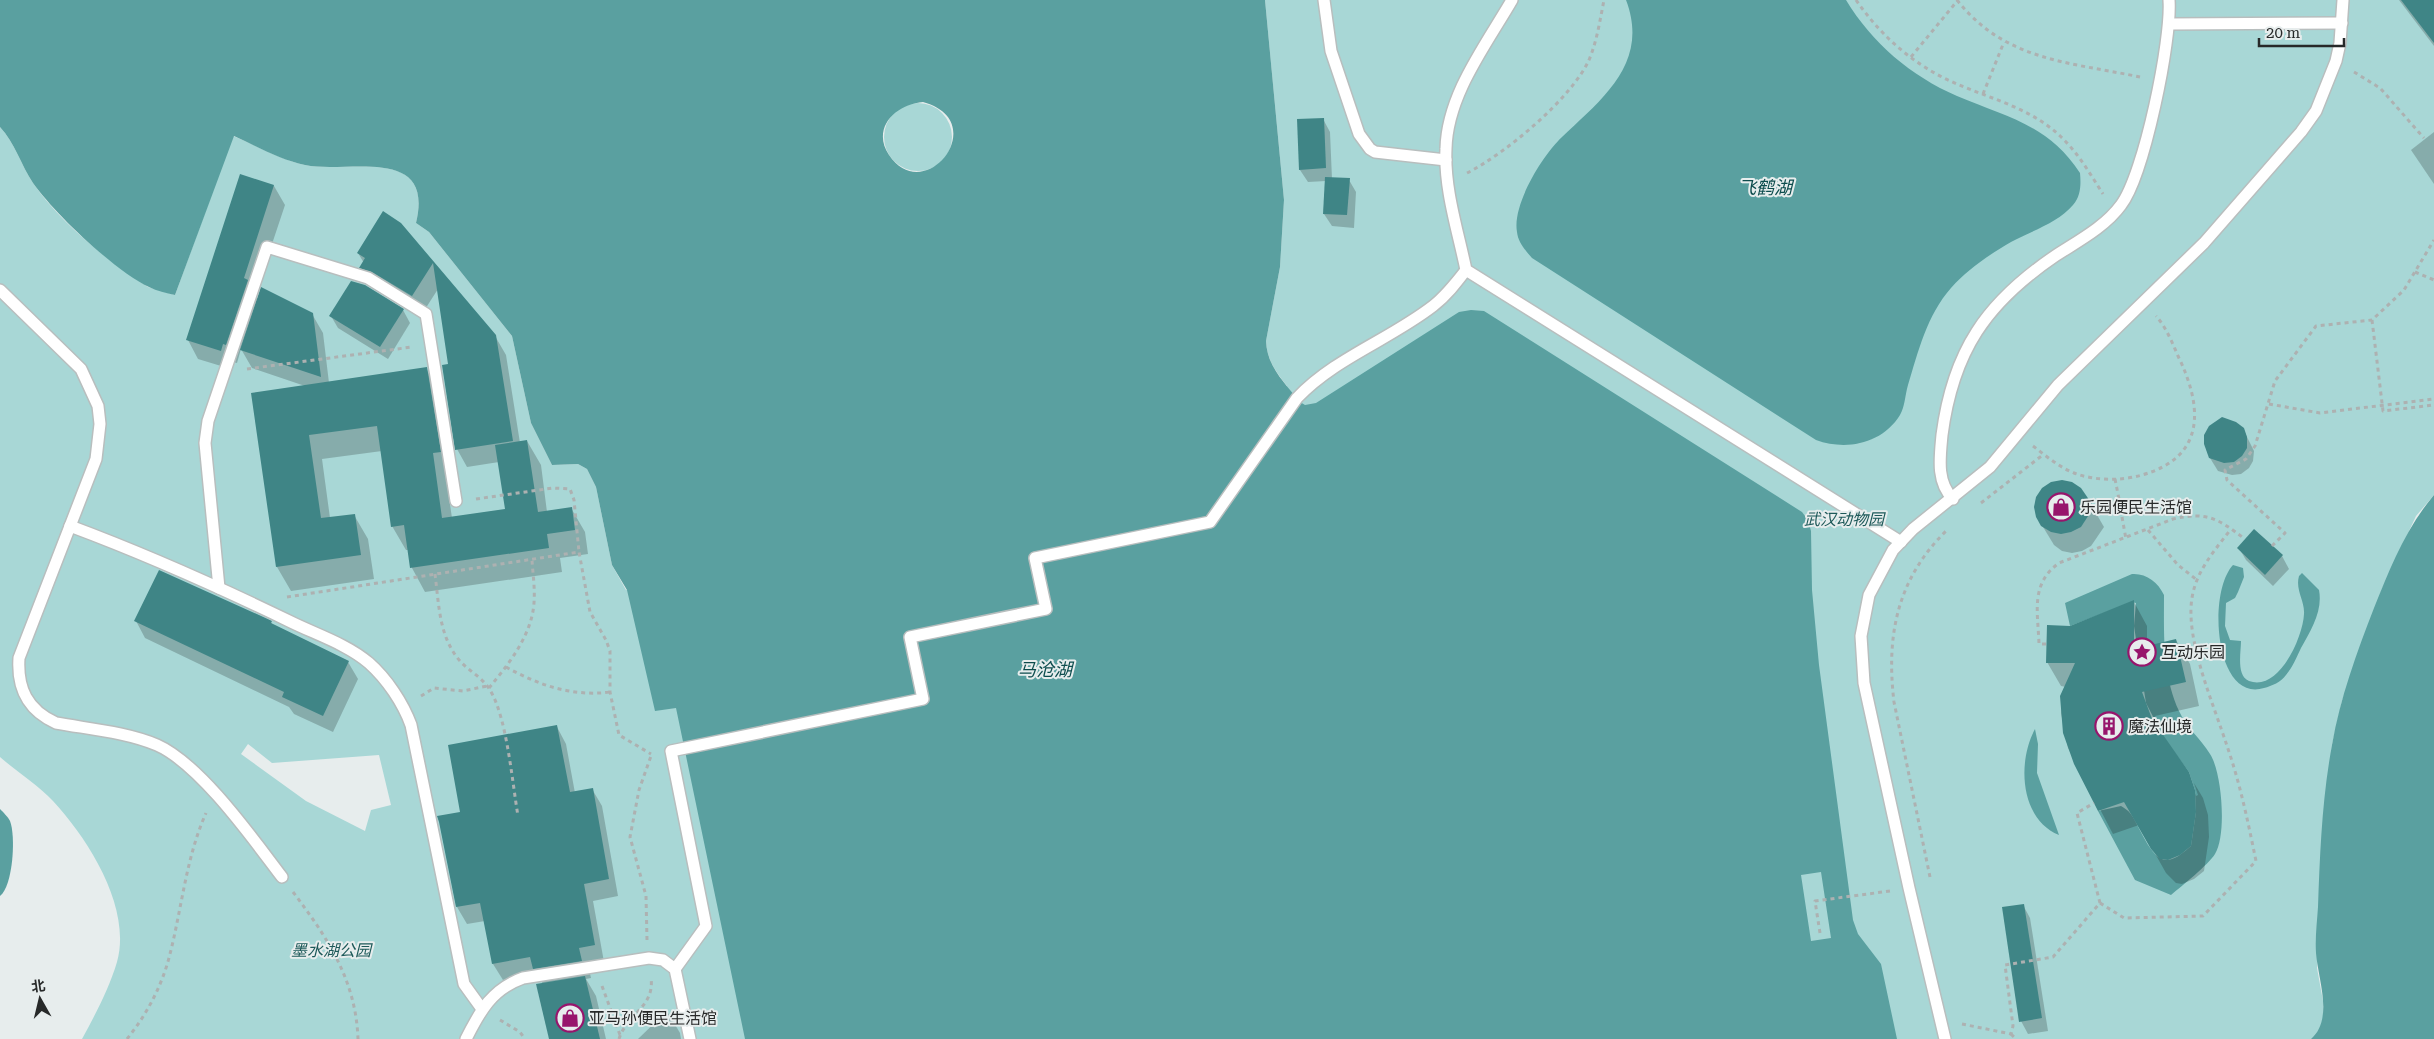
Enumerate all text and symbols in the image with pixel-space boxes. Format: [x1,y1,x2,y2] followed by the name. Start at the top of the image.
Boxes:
[2259,15,2344,47] scale bar
[2266,24,2301,42] text: 20 m
[1738,177,1795,198] water label: 飞鹤湖
[2046,492,2076,522] shop icon: 乐园便民生活馆
[2080,498,2192,517] place label: 乐园便民生活馆
[1804,510,1886,529] park label: 武汉动物园
[2127,637,2157,667] place icon: 互动乐园
[2161,643,2225,662] place label: 互动乐园
[1018,659,1075,680] water label: 马沧湖
[2094,711,2124,741] building icon: 魔法仙境
[2128,717,2192,736] place label: 魔法仙境
[291,941,373,960] park label: 墨水湖公园
[15,974,65,1024] north arrow
[30,977,46,995] text: 北
[555,1003,585,1033] shop icon: 亚马孙便民生活馆
[589,1009,717,1028] place label: 亚马孙便民生活馆

